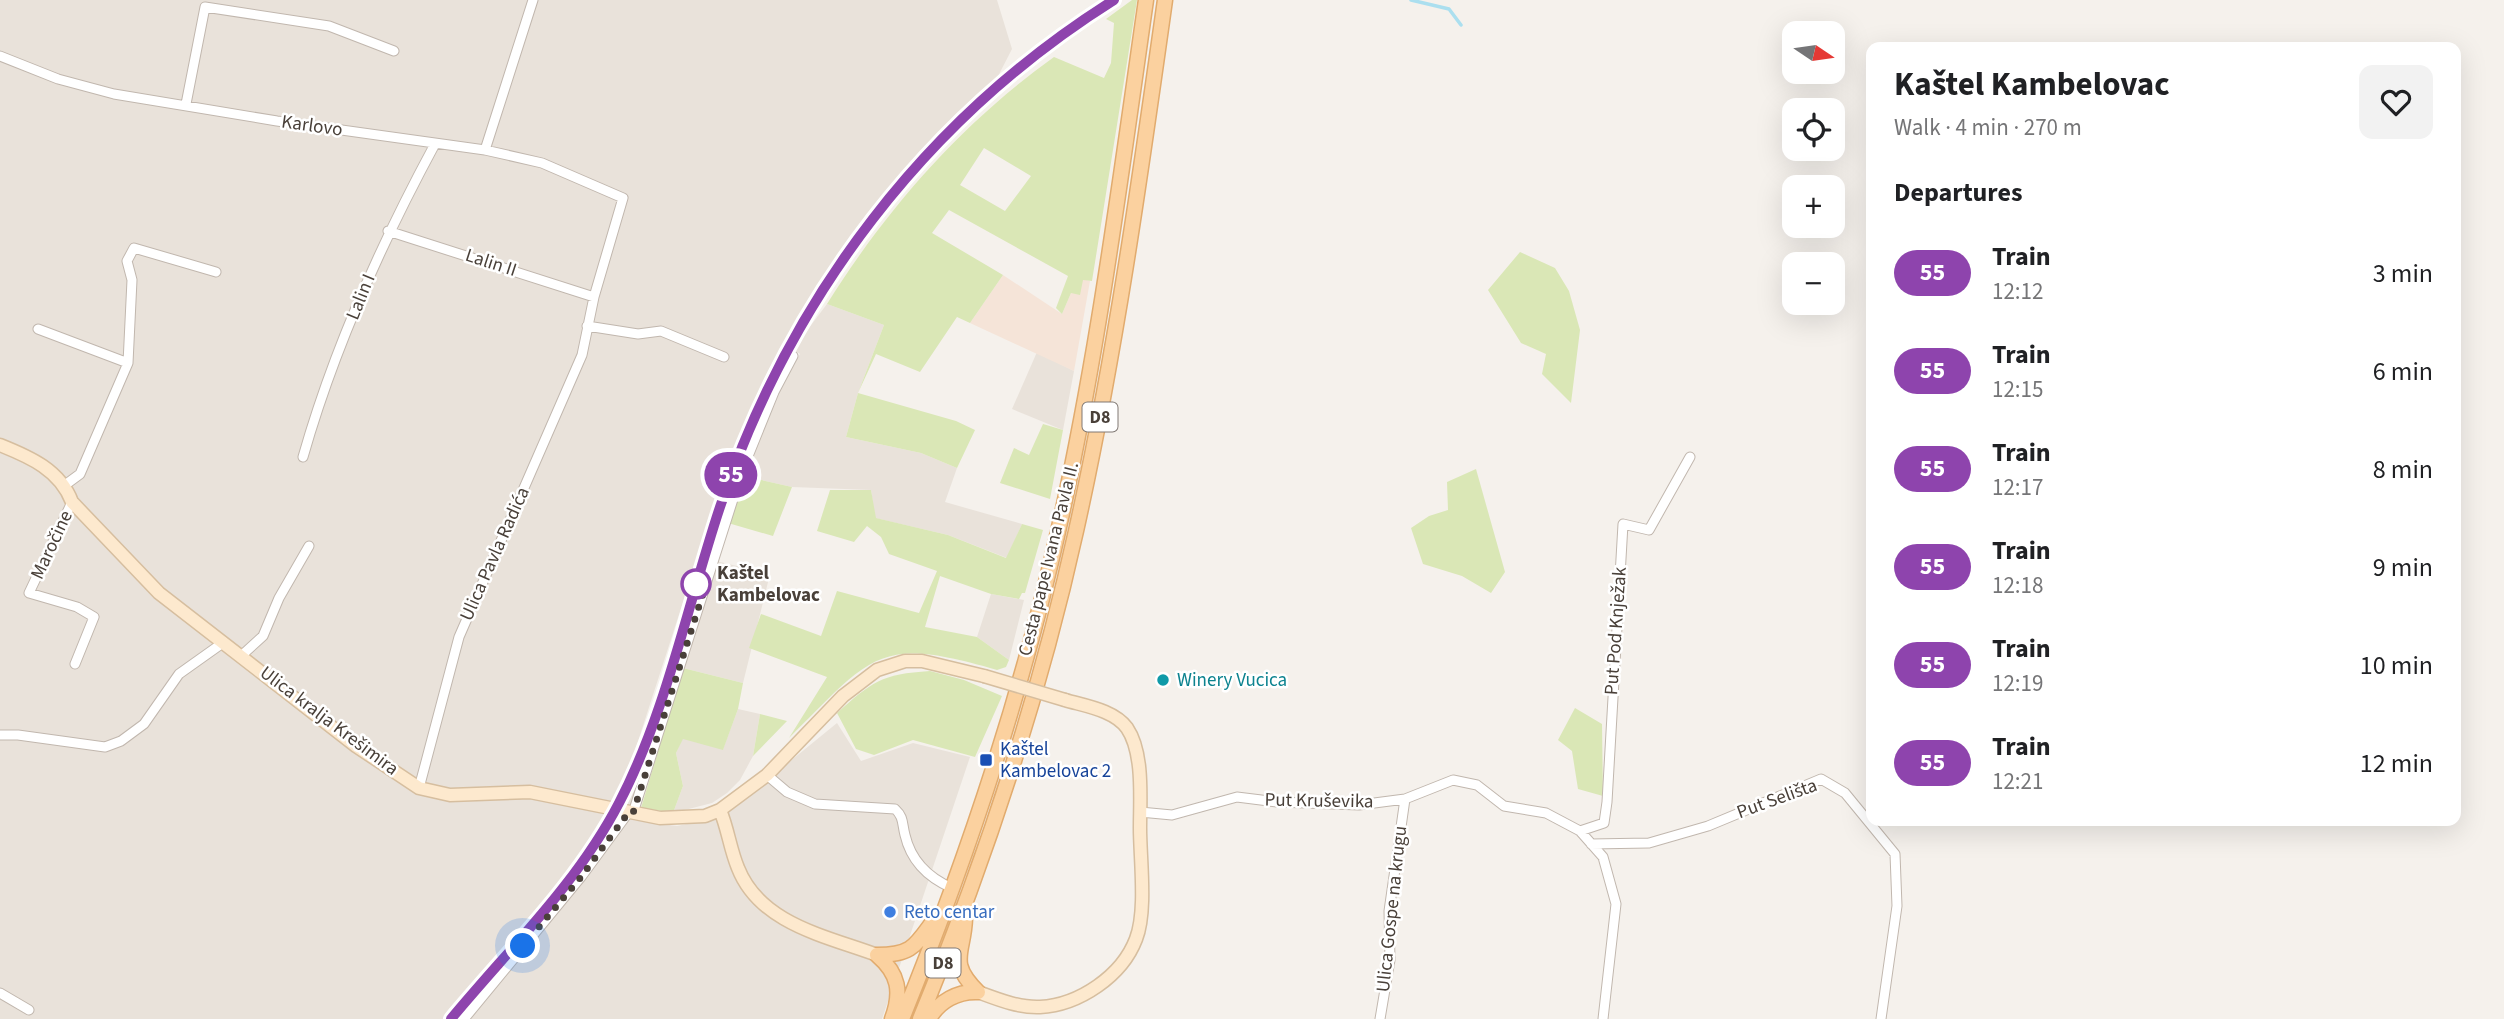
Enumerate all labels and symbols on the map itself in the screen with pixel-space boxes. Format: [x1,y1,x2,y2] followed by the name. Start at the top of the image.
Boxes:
[1782,21,1844,84] north arrow
[280,108,344,144] street label: Karlovo
[462,242,520,284] street label: Lalin II
[340,270,382,324] street label: Lalin I
[1082,402,1118,432] road number: D8
[700,452,762,498] line badge: 55
[1012,459,1086,659] street label: Cesta pape Ivana Pavla II.
[453,483,537,625] street label: Ulica Pavla Radića
[24,506,80,584] street label: Maročine
[717,560,820,609] place label: Kaštel Kambelovac
[1598,565,1634,696] street label: Put Pod Knježak
[681,569,711,599] marker: Kaštel Kambelovac
[254,660,404,782] street label: Ulica kralja Krešimira
[1177,667,1287,694] place label: Winery Vucica
[1155,672,1171,688] marker: Winery Vucica
[1000,736,1111,785] place label: Kaštel Kambelovac 2
[978,752,994,768] marker: Kaštel Kambelovac 2
[1733,772,1821,826] street label: Put Selišta
[1264,787,1374,815] street label: Put Kruševika
[1370,824,1414,994] street label: Ulica Gospe na krugu
[904,899,995,926] place label: Reto centar
[882,904,898,920] marker: Reto centar
[505,928,540,963] your location
[926,948,960,978] road number: D8

